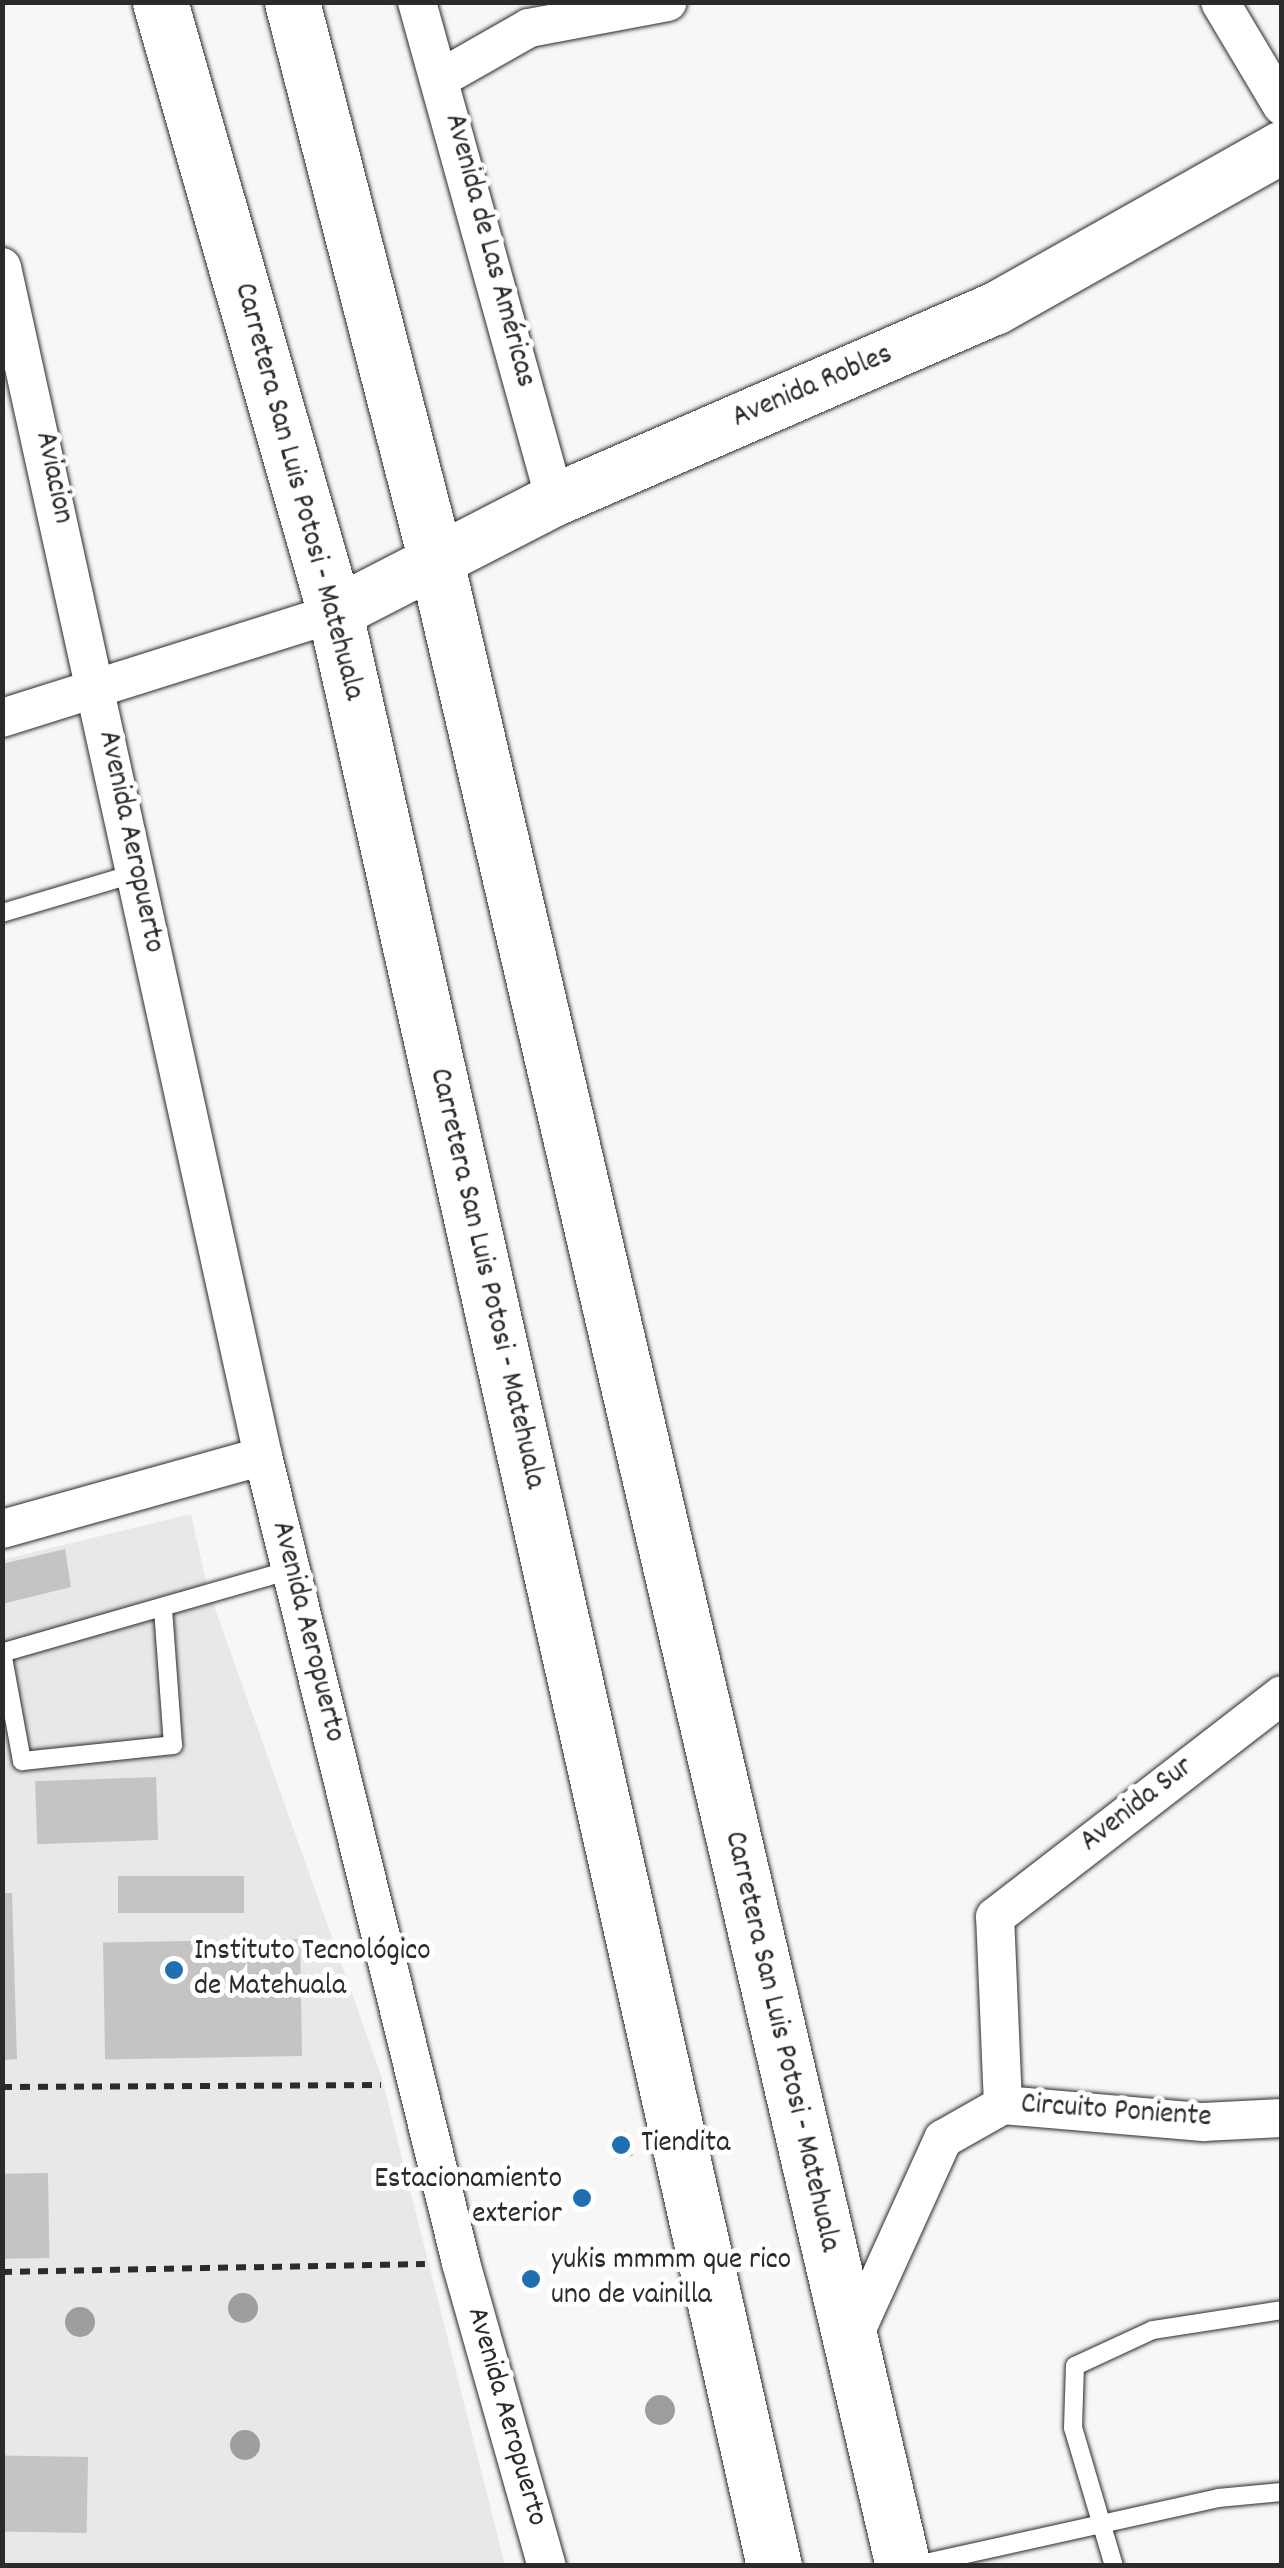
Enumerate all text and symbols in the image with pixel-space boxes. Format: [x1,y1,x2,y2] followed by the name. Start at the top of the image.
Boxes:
[434,110,542,392] street label: Avenida de Las Américas
[224,280,370,704] street label: Carretera San Luis Potosi - Matehuala
[728,338,898,438] street label: Avenida Robles
[25,429,79,527] street label: Aviacion
[88,728,170,956] street label: Avenida Aeropuerto
[419,1065,551,1493] street label: Carretera San Luis Potosi - Matehuala
[261,1518,351,1746] street label: Avenida Aeropuerto
[1074,1751,1202,1861] street label: Avenida Sur
[714,1828,846,2256] street label: Carretera San Luis Potosi - Matehuala
[194,1935,431,2006] place label: Instituto Tecnológico de Matehuala
[163,1959,185,1981] marker: Instituto Tecnológico de Matehuala
[1020,2088,1212,2138] street label: Circuito Poniente
[641,2127,730,2163] place label: Tiendita
[610,2134,632,2156] marker: Tiendita
[374,2163,562,2234] place label: Estacionamiento exterior
[571,2187,593,2209] marker: Estacionamiento exterior
[551,2244,791,2314] place label: yukis mmmm que rico uno de vainilla
[520,2268,542,2290] marker: yukis mmmm que rico uno de vainilla
[457,2303,553,2531] street label: Avenida Aeropuerto

